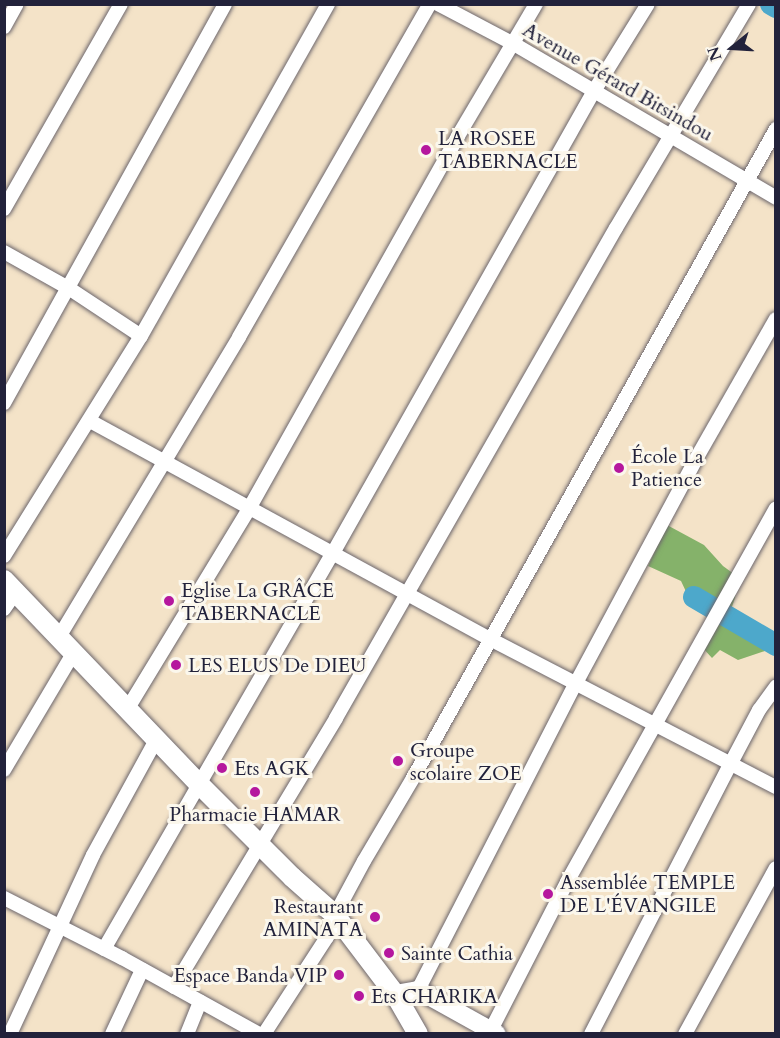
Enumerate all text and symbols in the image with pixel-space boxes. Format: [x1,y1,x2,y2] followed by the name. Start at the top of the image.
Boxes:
[518,18,718,146] street label: Avenue Gérard Bitsindou
[702,18,762,78] north arrow
[702,44,727,64] text: N
[438,126,578,173] place label: LA ROSEE TABERNACLE
[419,143,433,157] marker: LA ROSEE TABERNACLE
[631,444,704,491] place label: École La Patience
[612,461,626,475] marker: École La Patience
[181,578,334,625] place label: Eglise La GRÂCE TABERNACLE
[162,594,176,608] marker: Eglise La GRÂCE TABERNACLE
[188,653,366,677] place label: LES ELUS De DIEU
[169,658,183,672] marker: LES ELUS De DIEU
[410,738,522,785] place label: Groupe scolaire ZOE
[391,754,405,768] marker: Groupe scolaire ZOE
[234,756,310,780] place label: Ets AGK
[215,761,229,775] marker: Ets AGK
[248,785,262,799] marker: Pharmacie HAMAR
[169,802,341,826] place label: Pharmacie HAMAR
[560,870,735,917] place label: Assemblée TEMPLE DE L'ÉVANGILE
[541,887,555,901] marker: Assemblée TEMPLE DE L'ÉVANGILE
[263,894,363,941] place label: Restaurant AMINATA
[368,910,382,924] marker: Restaurant AMINATA
[401,941,513,965] place label: Sainte Cathia
[382,946,396,960] marker: Sainte Cathia
[173,963,327,987] place label: Espace Banda VIP
[332,968,346,982] marker: Espace Banda VIP
[371,984,498,1008] place label: Ets CHARIKA
[352,989,366,1003] marker: Ets CHARIKA

